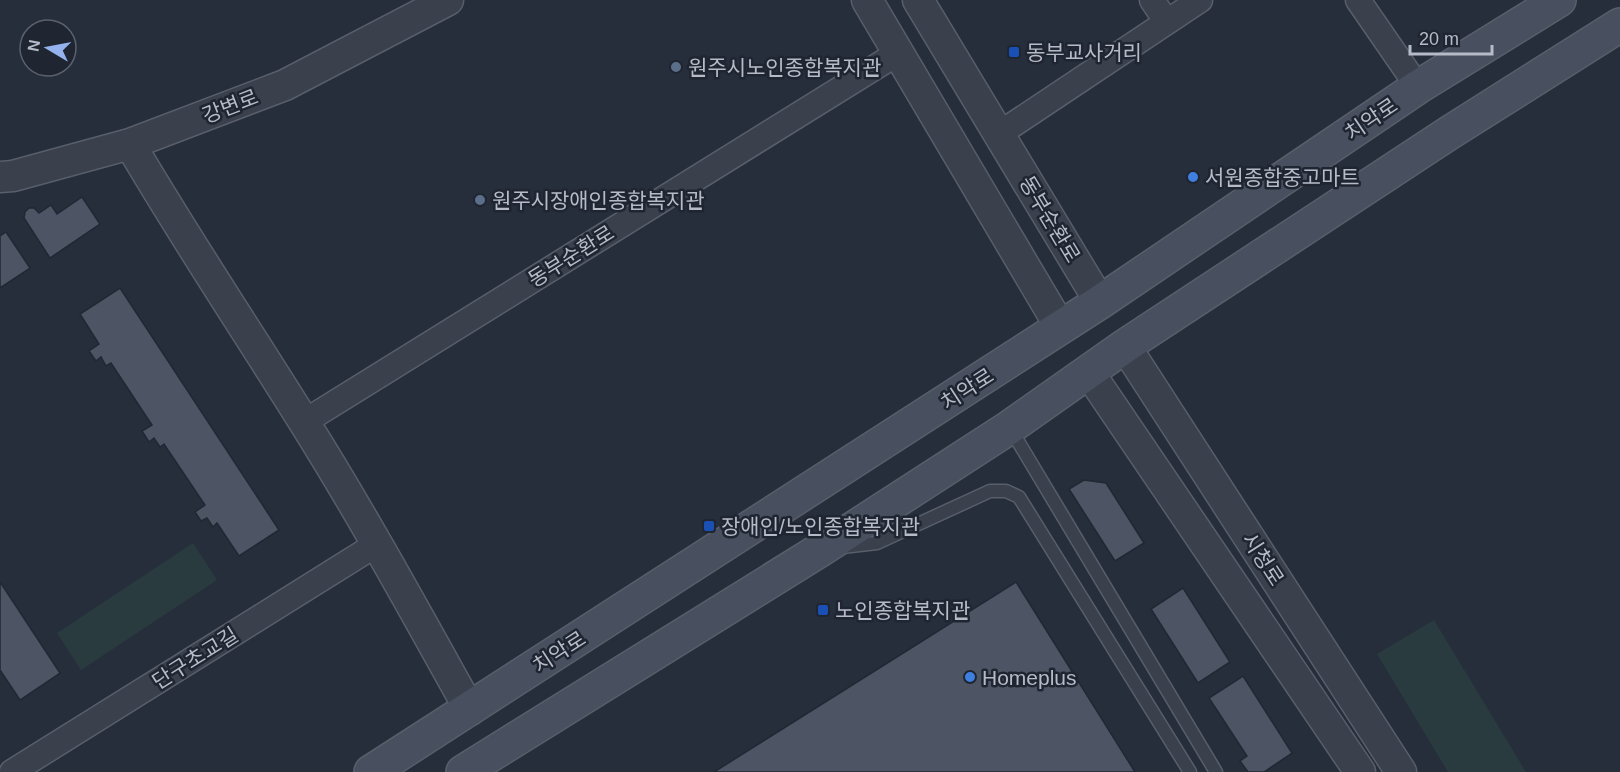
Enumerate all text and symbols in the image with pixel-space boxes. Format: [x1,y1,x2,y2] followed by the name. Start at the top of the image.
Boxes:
[18,18,78,78] north arrow
[1410,18,1492,56] scale bar
[1419,29,1459,49] text: 20 m
[24,38,43,53] text: N
[1026,41,1142,64] place label: 동부교사거리
[1007,45,1021,59] marker: 동부교사거리
[688,56,881,79] place label: 원주시노인종합복지관
[669,60,683,74] marker: 원주시노인종합복지관
[199,85,261,127] street label: 강변로
[1341,93,1401,145] street label: 치악로
[1205,166,1360,189] place label: 서원종합중고마트
[1186,170,1200,184] marker: 서원종합중고마트
[1015,172,1085,266] street label: 동부순환로
[492,189,705,212] place label: 원주시장애인종합복지관
[473,193,487,207] marker: 원주시장애인종합복지관
[524,221,618,291] street label: 동부순환로
[936,364,998,414] street label: 치악로
[721,515,920,538] place label: 장애인/노인종합복지관
[702,519,716,533] marker: 장애인/노인종합복지관
[1238,528,1288,590] street label: 시청로
[835,599,970,622] place label: 노인종합복지관
[816,603,830,617] marker: 노인종합복지관
[148,623,242,693] street label: 단구초교길
[528,627,590,677] street label: 치악로
[982,666,1077,689] place label: Homeplus
[963,670,977,684] marker: Homeplus

